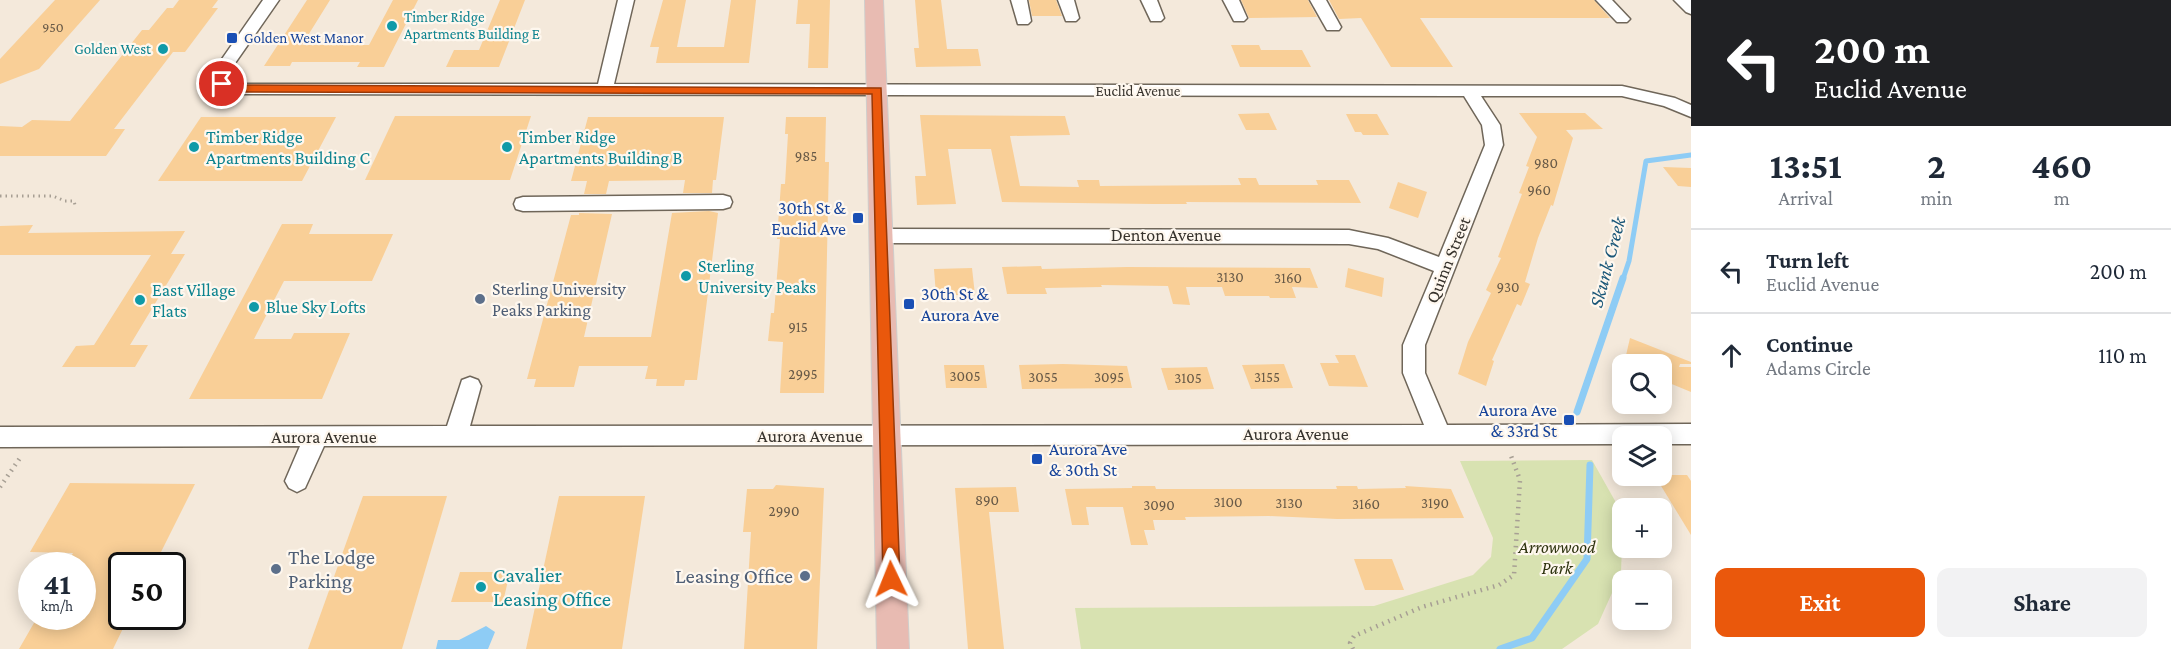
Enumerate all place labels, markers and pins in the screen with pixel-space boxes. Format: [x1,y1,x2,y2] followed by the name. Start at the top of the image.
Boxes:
[404,9,540,43] place label: Timber Ridge Apartments Building E
[385,19,399,33] marker: Timber Ridge Apartments Building E
[244,30,365,46] place label: Golden West Manor
[225,31,239,45] marker: Golden West Manor
[74,41,152,57] place label: Golden West
[156,42,170,56] marker: Golden West
[196,58,247,109] pin
[206,127,370,168] place label: Timber Ridge Apartments Building C
[519,127,682,168] place label: Timber Ridge Apartments Building B
[187,140,201,154] marker: Timber Ridge Apartments Building C
[500,140,514,154] marker: Timber Ridge Apartments Building B
[771,198,846,239] place label: 30th St & Euclid Ave
[851,211,865,225] marker: 30th St & Euclid Ave
[698,256,816,297] place label: Sterling University Peaks
[679,269,693,283] marker: Sterling University Peaks
[492,279,627,320] place label: Sterling University Peaks Parking
[152,280,236,321] place label: East Village Flats
[921,284,999,325] place label: 30th St & Aurora Ave
[473,292,487,306] marker: Sterling University Peaks Parking
[133,293,147,307] marker: East Village Flats
[266,297,366,317] place label: Blue Sky Lofts
[902,297,916,311] marker: 30th St & Aurora Ave
[247,300,261,314] marker: Blue Sky Lofts
[1479,400,1558,441] place label: Aurora Ave & 33rd St
[1562,413,1576,427] marker: Aurora Ave & 33rd St
[1049,439,1127,480] place label: Aurora Ave & 30th St
[1030,452,1044,466] marker: Aurora Ave & 30th St
[288,545,375,593] place label: The Lodge Parking
[269,562,283,576] marker: The Lodge Parking
[493,563,611,611] place label: Cavalier Leasing Office
[675,564,793,588] place label: Leasing Office
[798,569,812,583] marker: Leasing Office
[474,580,488,594] marker: Cavalier Leasing Office

